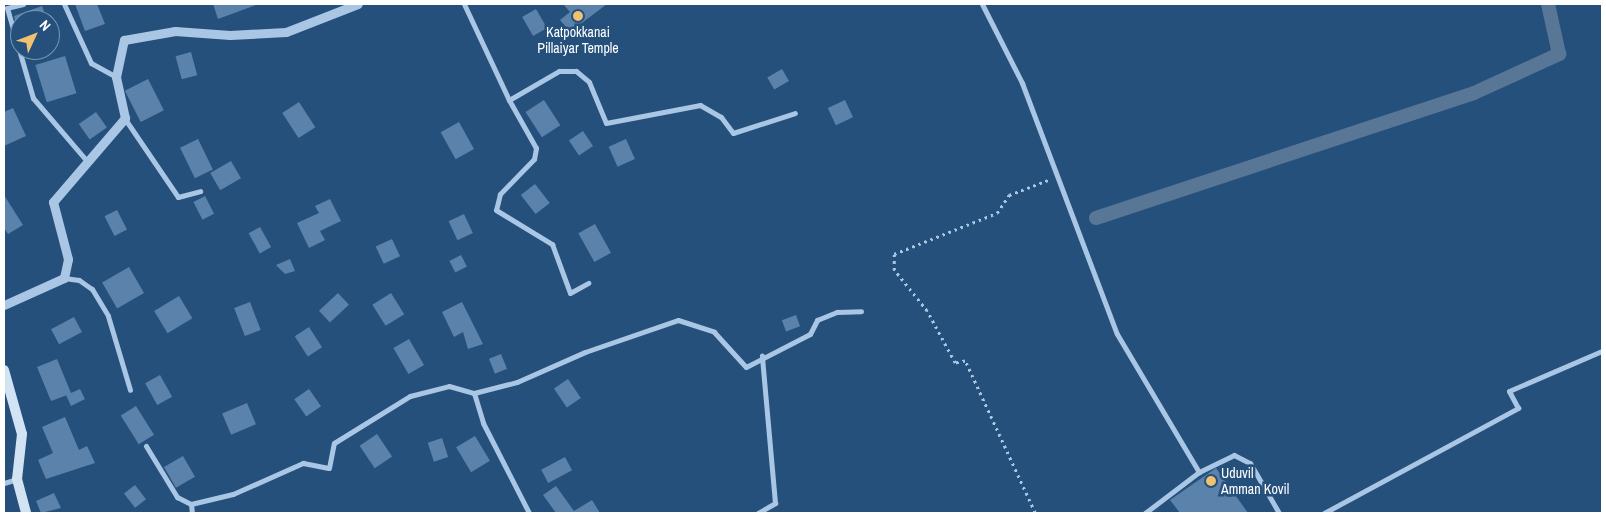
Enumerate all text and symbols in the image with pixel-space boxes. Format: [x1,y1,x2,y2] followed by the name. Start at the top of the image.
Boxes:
[10,10,60,60] north arrow
[572,10,584,22] marker: Katpokkanai Pillaiyar Temple
[36,16,55,35] text: N
[537,24,619,56] place label: Katpokkanai Pillaiyar Temple
[1221,465,1289,498] place label: Uduvil Amman Kovil
[1205,475,1217,487] marker: Uduvil Amman Kovil

